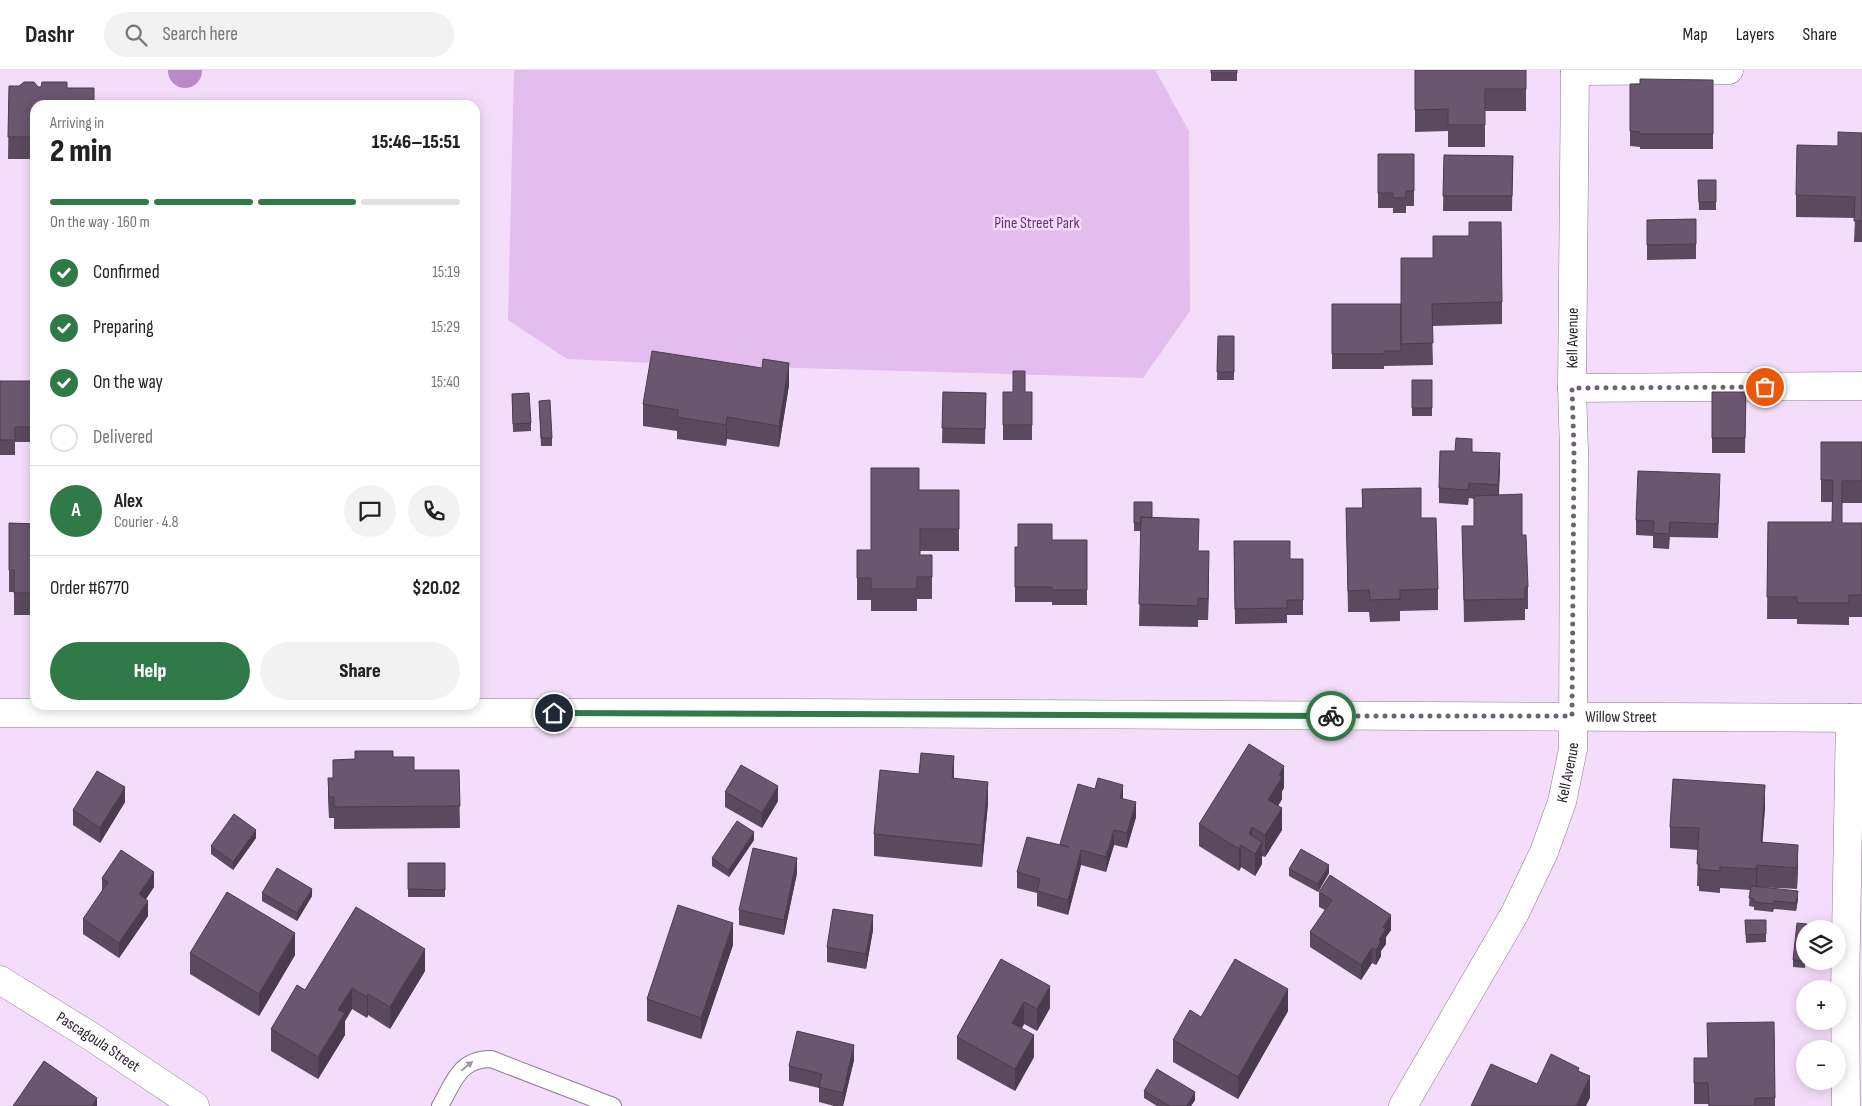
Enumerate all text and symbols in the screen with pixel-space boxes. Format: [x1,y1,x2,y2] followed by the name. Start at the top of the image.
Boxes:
[104,12,454,57] search box
[25,20,74,49] text: Dashr
[122,21,150,49] icon: search
[162,23,238,46] text: Search here
[1683,24,1708,45] text: Map
[1736,24,1775,45] text: Layers
[1803,24,1837,45] text: Share
[50,114,104,133] text: Arriving in
[372,131,460,154] text: 15:46–15:51
[50,132,112,171] text: 2 min
[50,213,150,232] text: On the way · 160 m
[994,214,1080,233] park label: Pine Street Park
[50,259,78,287] icon: check
[93,261,160,284] text: Confirmed
[432,263,460,282] text: 15:19
[1563,307,1582,369] street label: Kell Avenue
[50,314,78,342] icon: check
[93,316,154,339] text: Preparing
[431,318,460,337] text: 15:29
[1744,366,1786,408] pin
[50,369,78,397] icon: check
[93,371,163,394] text: On the way
[431,373,460,392] text: 15:40
[1751,373,1779,401] icon: bag
[93,426,153,449] text: Delivered
[344,485,396,537] button: chat
[408,485,460,537] button: phone
[114,490,143,513] text: Alex
[71,499,81,522] text: A
[114,513,178,532] text: Courier · 4.8
[50,577,129,600] text: Order #6770
[412,577,460,600] text: $20.02
[50,642,250,700] button: Help
[260,642,460,700] button: Share
[1306,691,1356,741] courier
[533,692,575,734] pin
[540,699,568,727] icon: home
[1317,702,1345,730] icon: bike
[1585,707,1657,727] street label: Willow Street
[1553,742,1583,804] street label: Kell Avenue
[1796,920,1846,1090] map controls
[1796,920,1846,970] button: layers
[1796,980,1846,1030] button: +
[53,1008,144,1076] street label: Pascagoula Street
[1796,1040,1846,1090] button: −
[460,1061,473,1072] one-way arrow

